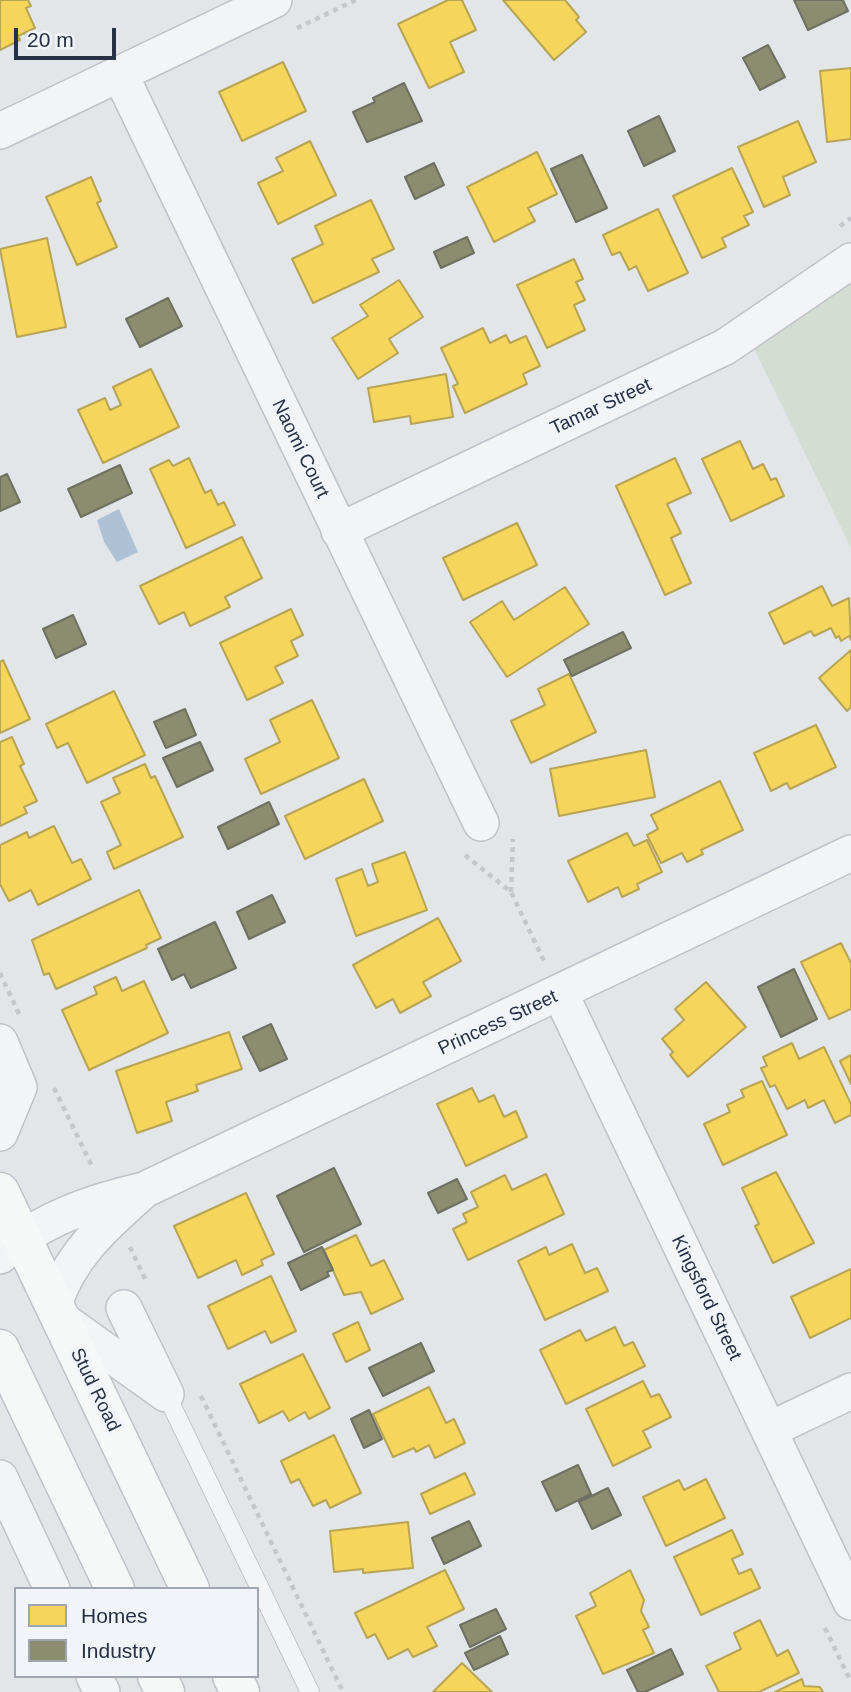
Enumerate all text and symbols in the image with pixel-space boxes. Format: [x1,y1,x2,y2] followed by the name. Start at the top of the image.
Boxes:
[18,14,119,58] scale bar
[27,28,74,51] text: 20 m
[547,374,655,440] street label: Tamar Street
[266,396,334,502] street label: Naomi Court
[435,985,561,1061] street label: Princess Street
[666,1232,746,1364] street label: Kingsford Street
[65,1345,125,1435] street label: Stud Road
[14,1587,259,1678] legend
[81,1604,148,1627] text: Homes
[81,1639,156,1662] text: Industry

